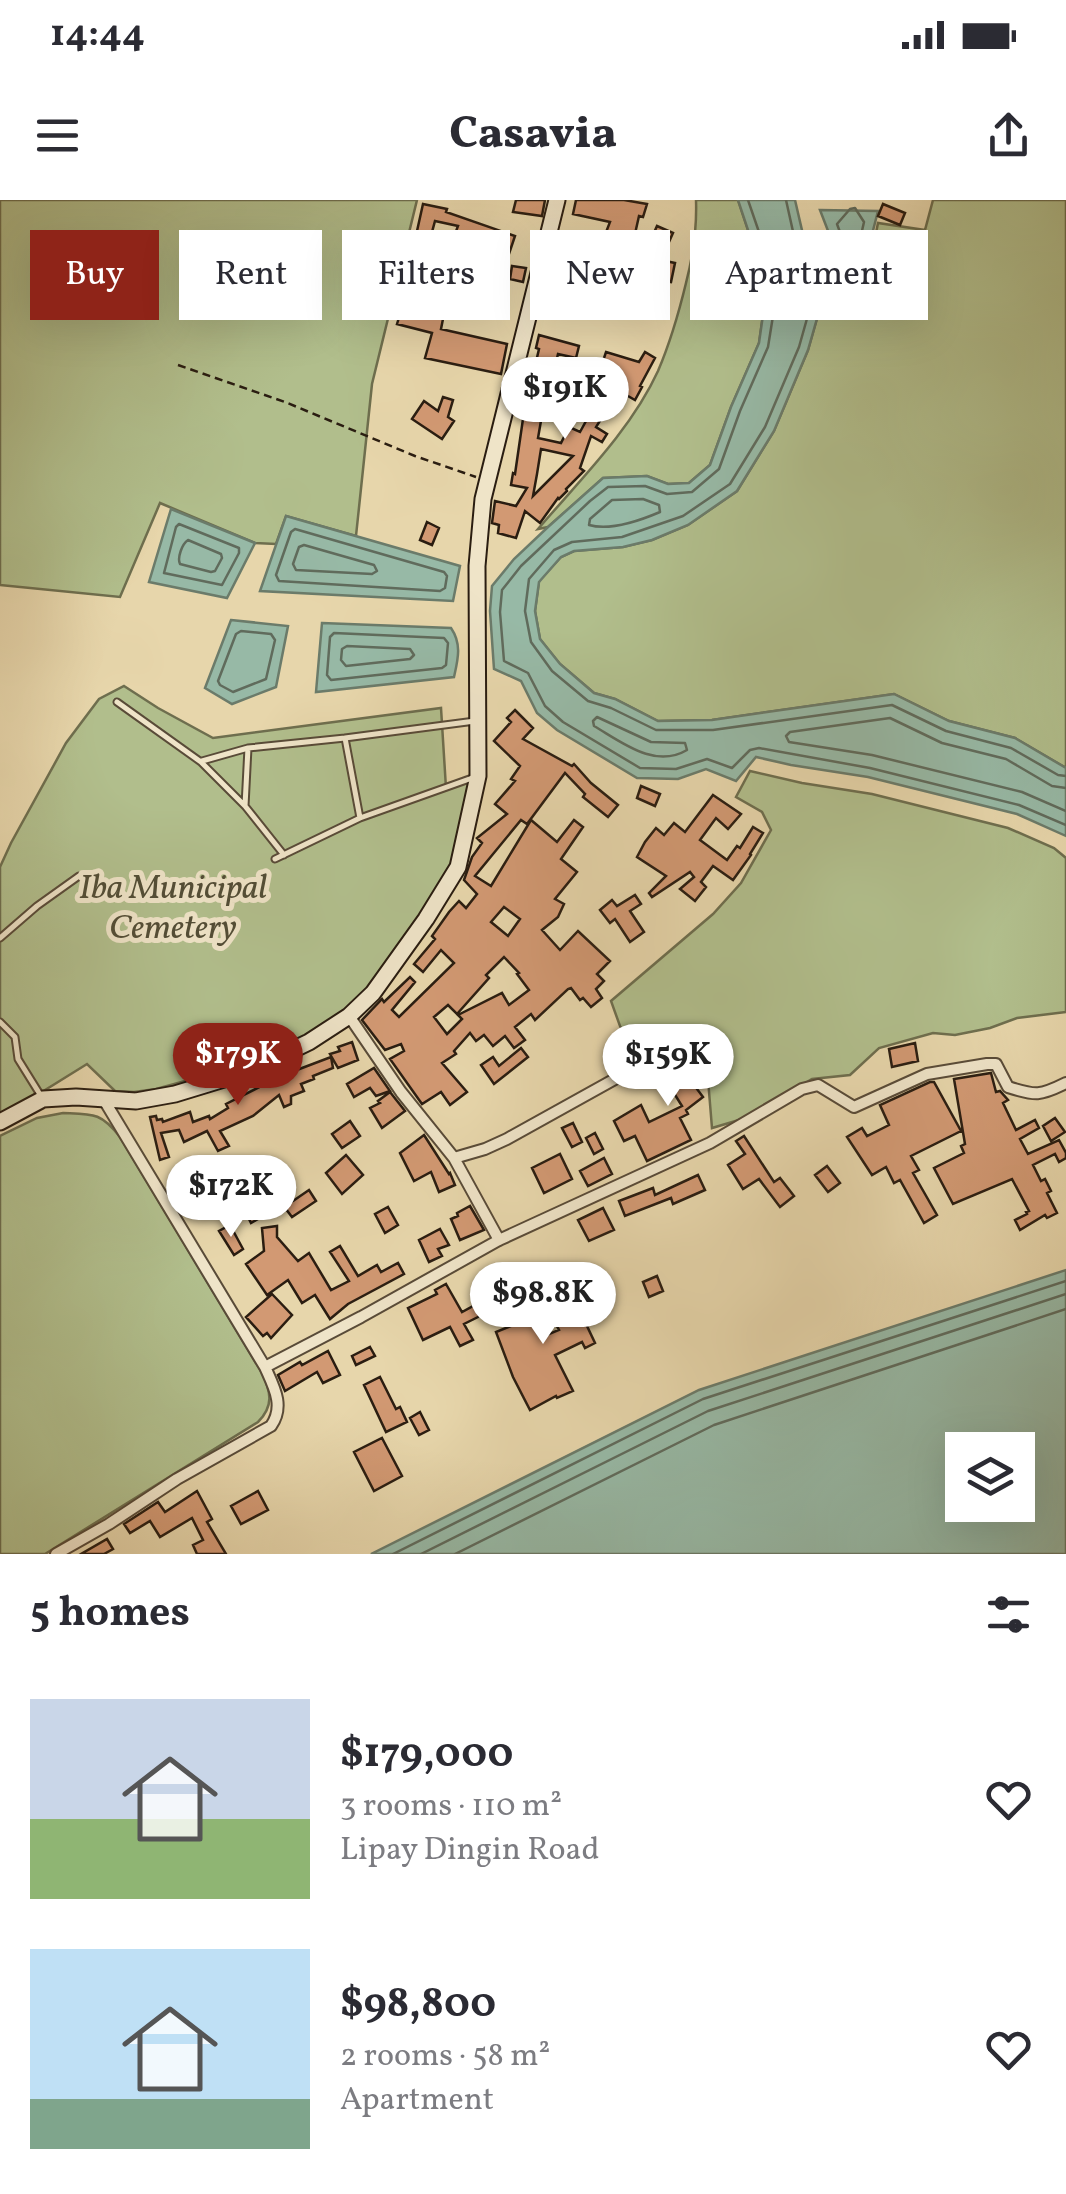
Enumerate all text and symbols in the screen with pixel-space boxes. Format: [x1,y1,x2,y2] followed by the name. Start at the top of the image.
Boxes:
[50,9,145,62] text: 14:44
[449,104,617,167] text: Casavia
[30,108,85,163] icon: menu
[981,108,1036,163] icon: share
[30,230,159,320] chip: Buy
[179,230,322,320] chip: Rent
[342,230,510,320] chip: Filters
[530,230,670,320] chip: New
[690,230,928,320] chip: Apartment
[495,357,635,442] pin: $191K
[523,367,607,411] text: $191K
[79,865,268,953] park label: Iba Municipal Cemetery
[168,1023,308,1108] pin: $179K
[598,1024,738,1109] pin: $159K
[195,1033,281,1077] text: $179K
[625,1034,711,1078] text: $159K
[161,1155,301,1240] pin: $172K
[188,1165,274,1209] text: $172K
[462,1262,624,1347] pin: $98.8K
[492,1272,594,1316] text: $98.8K
[945,1432,1035,1522] map controls
[945,1432,1035,1522] button: layers
[30,1585,190,1644] text: 5 homes
[981,1587,1036,1642] icon: filters
[340,1726,513,1785] text: $179,000
[110,1739,230,1859] icon: home
[981,1772,1036,1827] icon: heart
[340,1785,562,1829] text: 3 rooms · 110 m²
[340,1829,599,1873] text: Lipay Dingin Road
[340,1976,496,2035] text: $98,800
[110,1989,230,2109] icon: home
[981,2022,1036,2077] icon: heart
[340,2035,550,2079] text: 2 rooms · 58 m²
[340,2079,494,2123] text: Apartment

